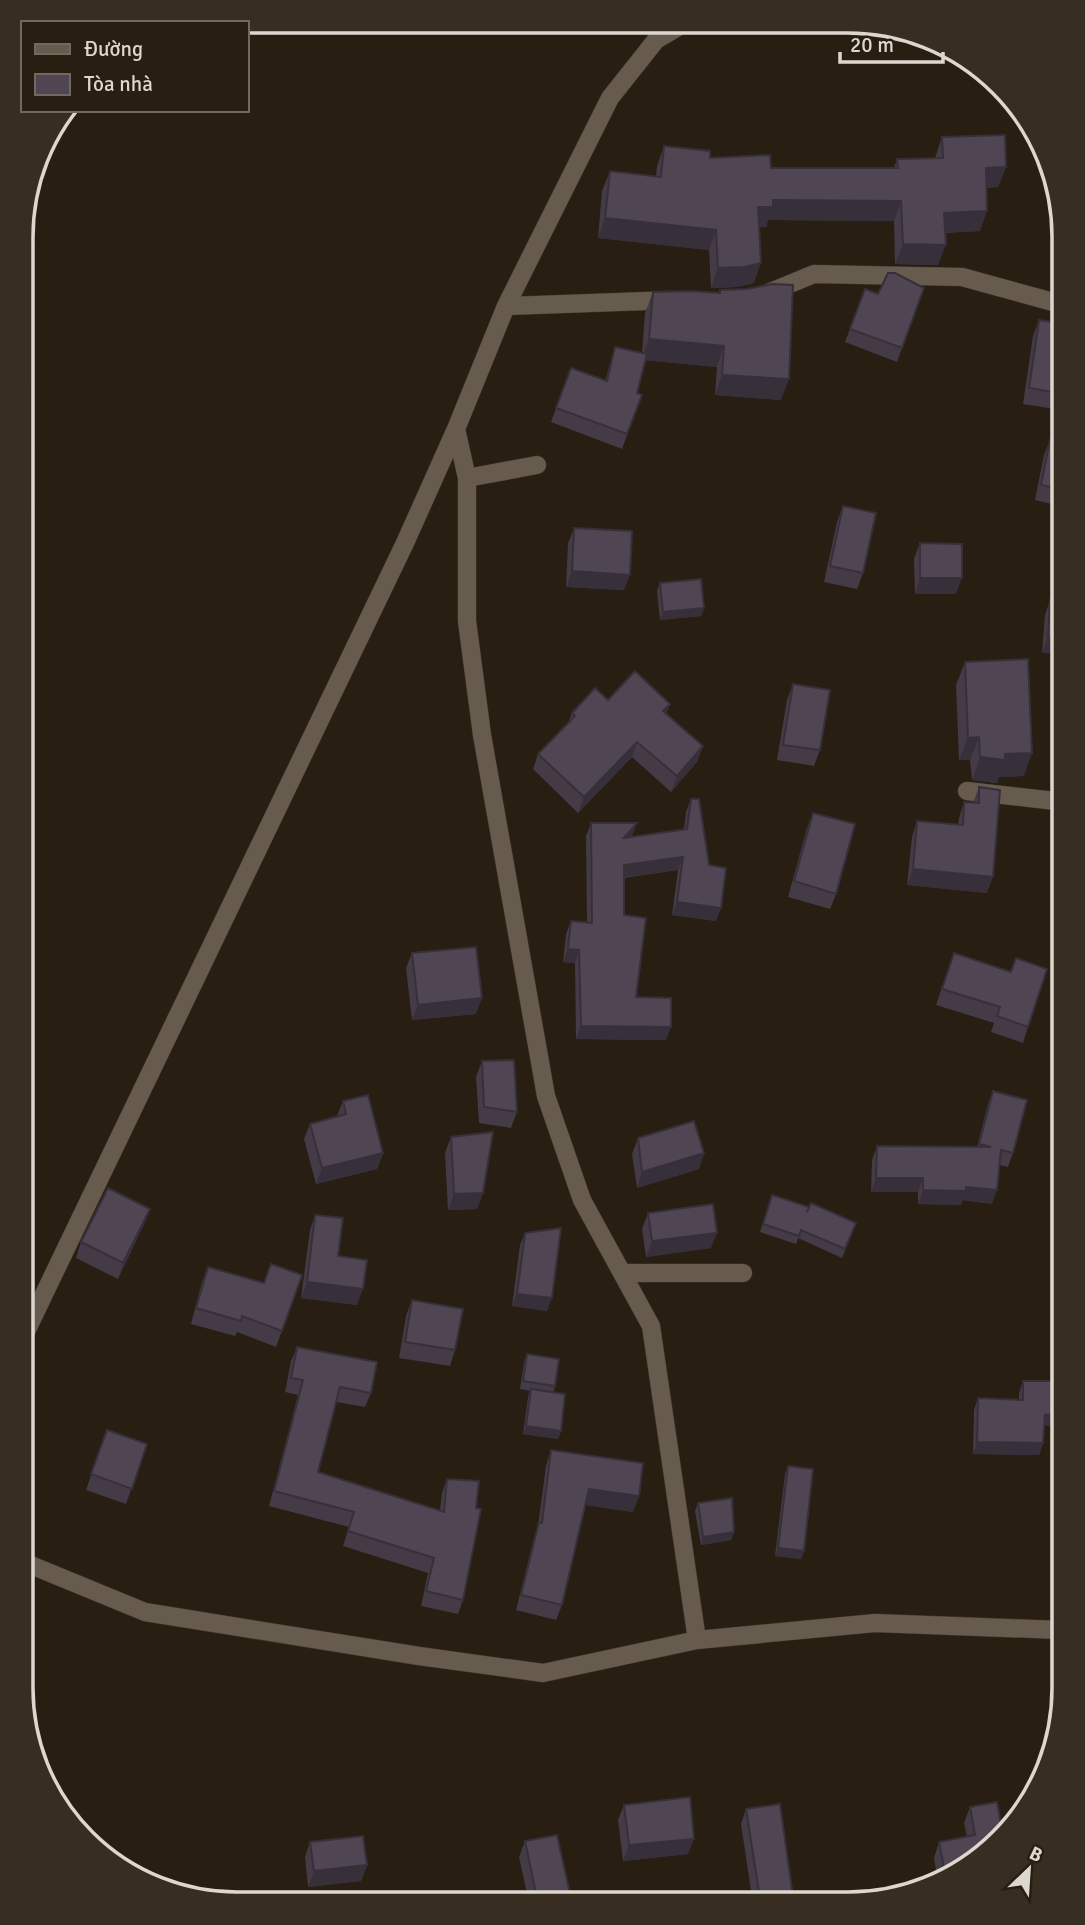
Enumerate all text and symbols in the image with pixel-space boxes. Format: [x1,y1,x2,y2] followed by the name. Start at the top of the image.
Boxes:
[21,21,248,112] legend
[840,21,943,65] scale bar
[850,32,894,58] text: 20 m
[84,36,143,62] text: Đường
[84,71,153,97] text: Tòa nhà
[994,1834,1064,1904] north arrow
[1025,1841,1046,1868] text: B

